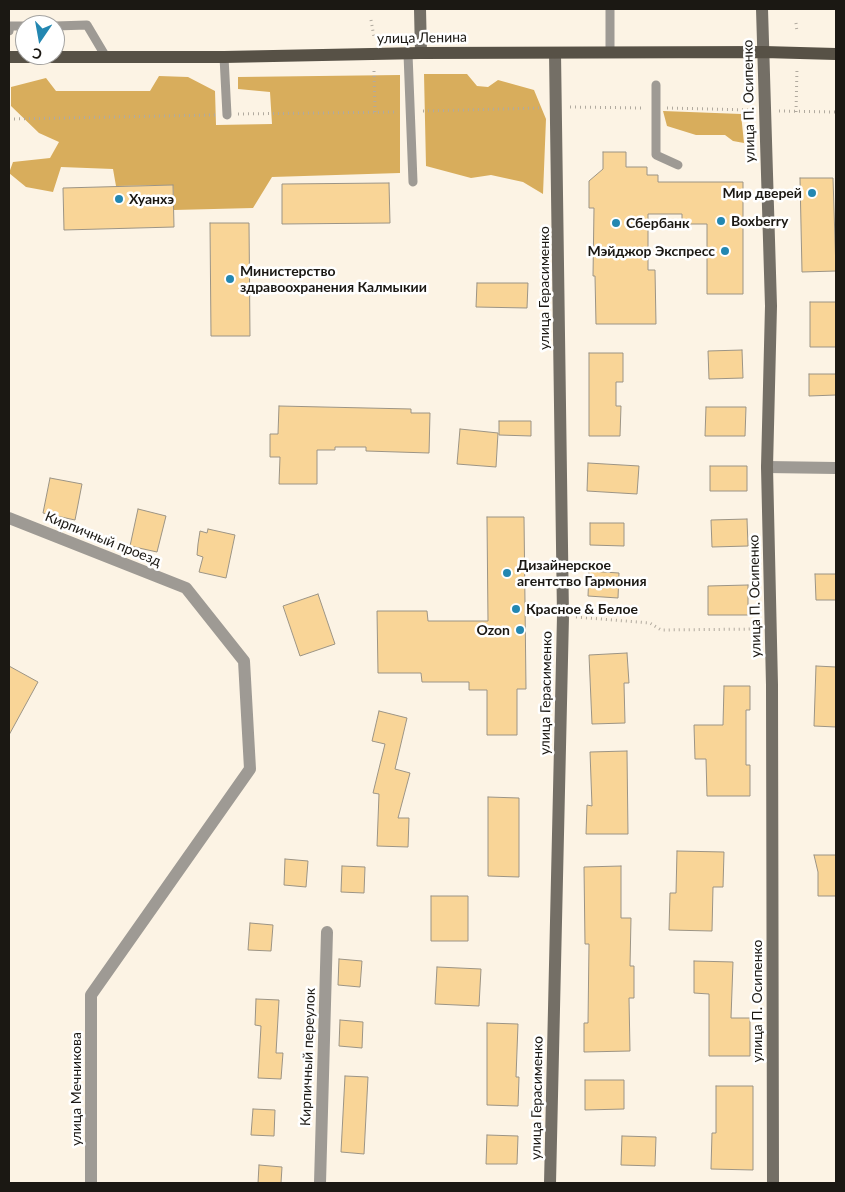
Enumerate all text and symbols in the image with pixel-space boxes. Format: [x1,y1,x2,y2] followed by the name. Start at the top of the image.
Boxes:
[15,15,65,65] north arrow
[377,29,467,47] street label: улица Ленина
[740,39,758,163] street label: улица П. Осипенко
[31,45,43,63] text: С
[722,185,802,201] place label: Мир дверей
[806,187,818,199] marker: Мир дверей
[129,191,174,207] place label: Хуанхэ
[113,193,125,205] marker: Хуанхэ
[731,213,788,229] place label: Boxberry
[626,215,690,231] place label: Сбербанк
[715,215,727,227] marker: Boxberry
[610,217,622,229] marker: Сбербанк
[536,226,552,350] street label: улица Герасименко
[587,243,715,259] place label: Мэйджор Экспресс
[719,245,731,257] marker: Мэйджор Экспресс
[240,263,427,296] place label: Министерство здравоохранения Калмыкии
[224,273,236,285] marker: Министерство здравоохранения Калмыкии
[42,508,164,570] street label: Кирпичный проезд
[746,534,764,658] street label: улица П. Осипенко
[517,557,647,590] place label: Дизайнерское агентство Гармония
[501,567,513,579] marker: Дизайнерское агентство Гармония
[526,601,638,617] place label: Красное & Белое
[510,603,522,615] marker: Красное & Белое
[477,622,510,638] place label: Ozon
[514,624,526,636] marker: Ozon
[537,631,555,755] street label: улица Герасименко
[749,940,765,1062] street label: улица П. Осипенко
[297,988,319,1126] street label: Кирпичный переулок
[68,1032,84,1146] street label: улица Мечникова
[528,1036,546,1160] street label: улица Герасименко

